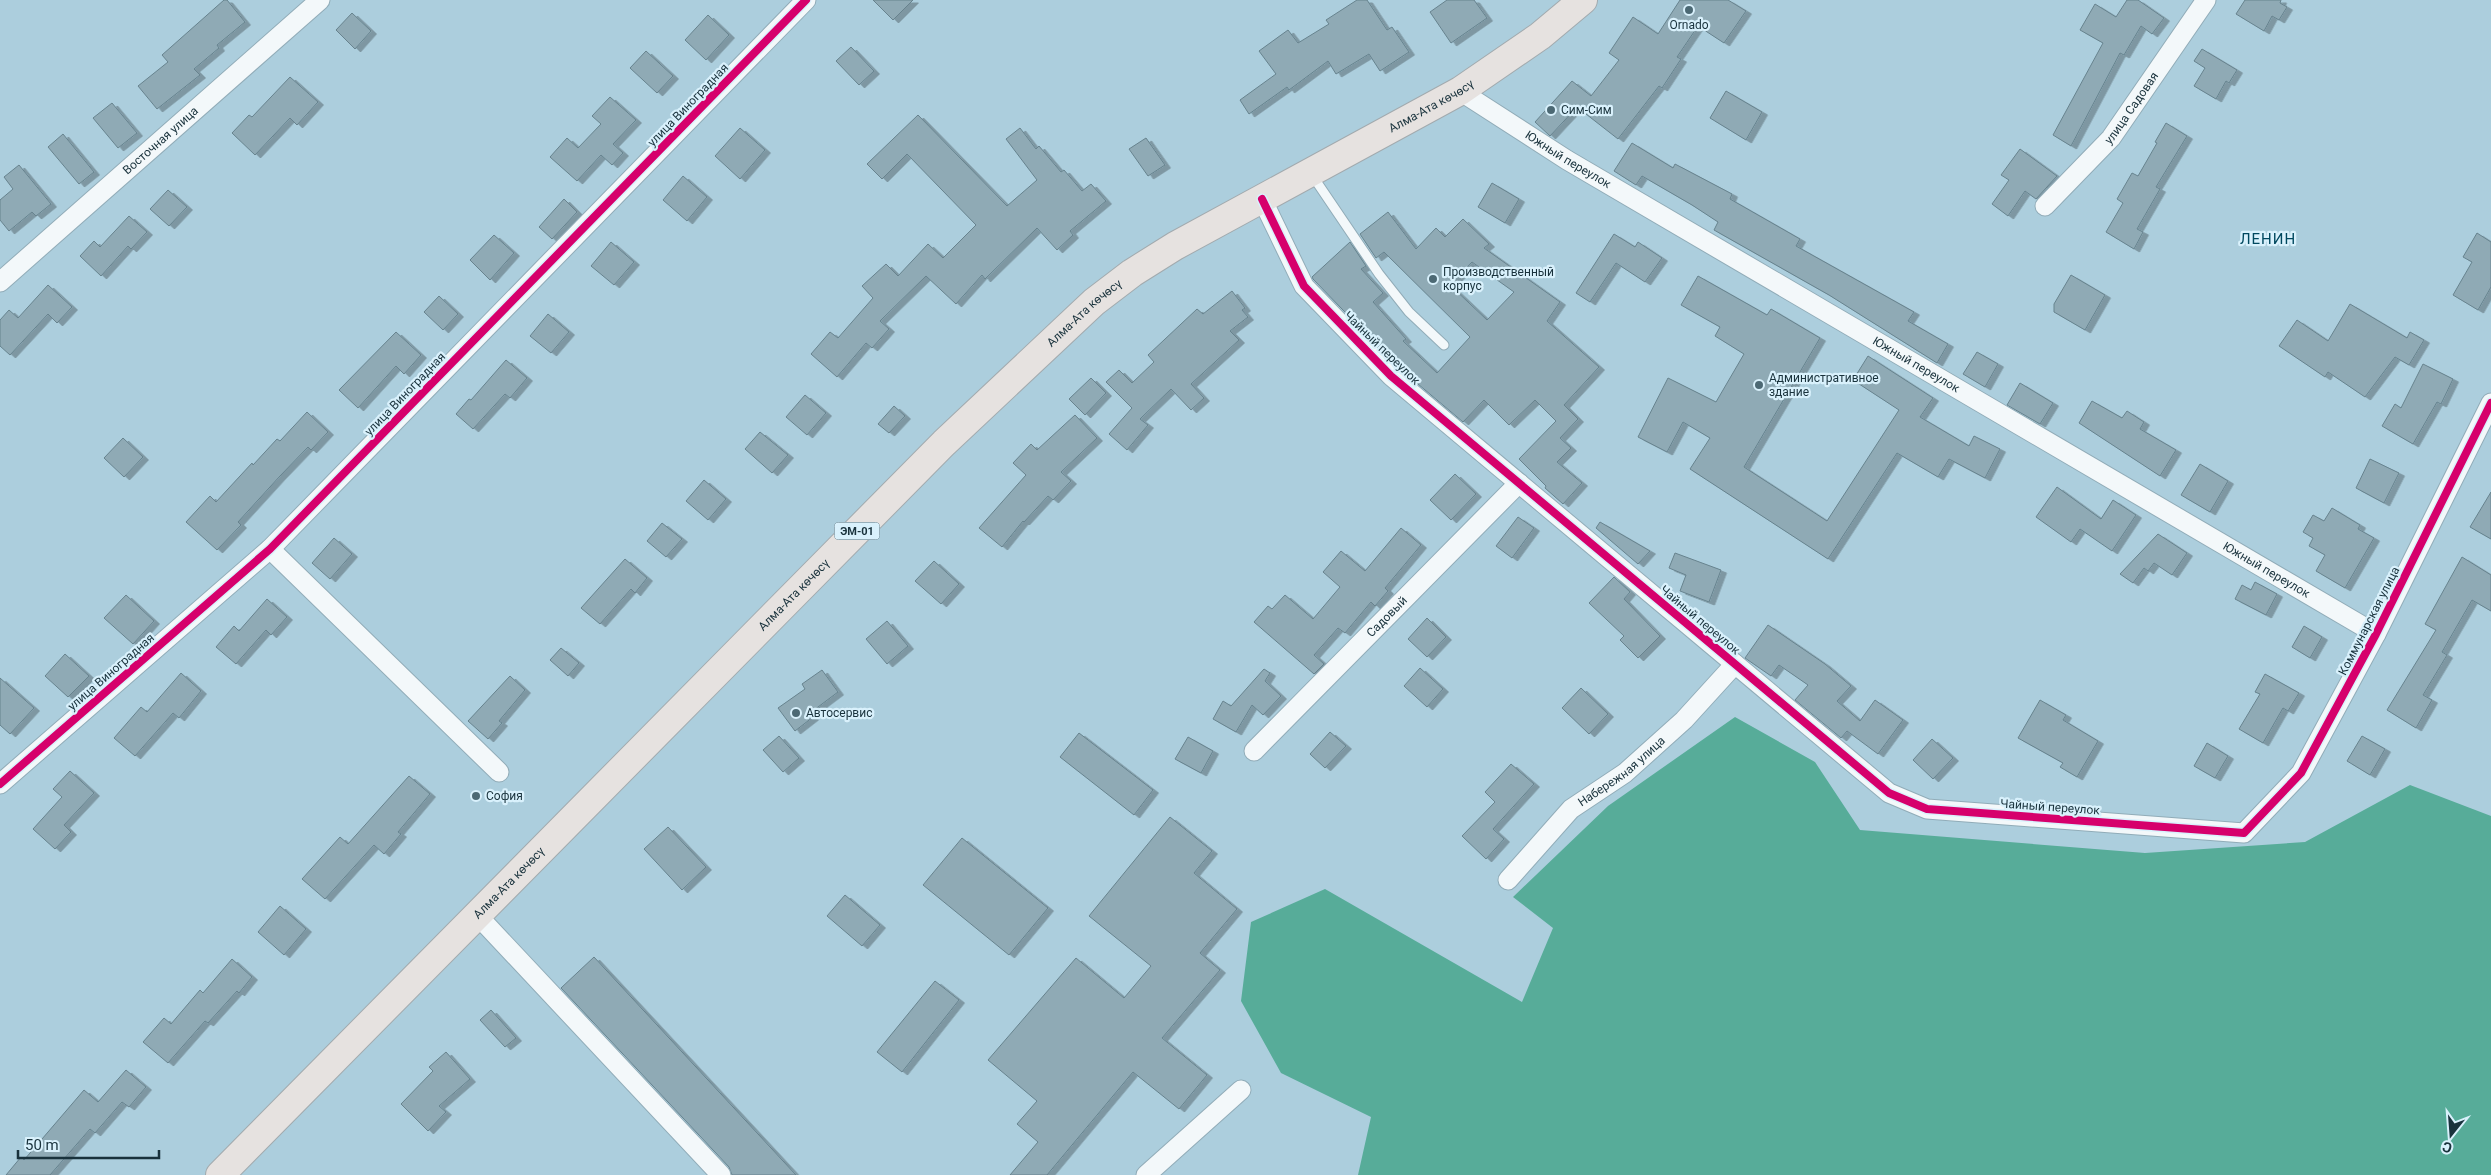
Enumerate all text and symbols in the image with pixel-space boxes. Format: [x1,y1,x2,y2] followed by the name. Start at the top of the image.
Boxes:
[1683,4,1695,16] marker: Ornado
[1669,18,1709,32] place label: Ornado
[645,61,731,149] street label: улица Виноградная
[2102,69,2161,147] street label: улица Садовая
[1386,77,1476,135] street label: Алма-Ата көчөсү
[1561,103,1612,117] place label: Сим-Сим
[120,104,201,177] street label: Восточная улица
[1545,104,1557,116] marker: Сим-Сим
[1523,128,1614,191] street label: Южный переулок
[2240,230,2296,248] district label: ЛЕНИН
[1443,265,1554,293] place label: Производственный корпус
[1427,273,1439,285] marker: Производственный корпус
[1044,276,1125,350] street label: Алма-Ата көчөсү
[1341,308,1423,388] street label: Чайный переулок
[1870,334,1962,396] street label: Южный переулок
[362,350,448,438] street label: улица Виноградная
[1769,371,1879,399] place label: Административное здание
[1753,379,1765,391] marker: Административное здание
[834,522,880,540] road number: ЭМ-01
[2221,539,2313,601] street label: Южный переулок
[755,556,832,634] street label: Алма-Ата көчөсү
[2336,564,2402,678] street label: Коммунарская улица
[1657,583,1743,658] street label: Чайный переулок
[1364,593,1410,640] street label: Садовый
[65,631,157,713] street label: улица Виноградная
[806,706,872,720] place label: Автосервис
[790,707,802,719] marker: Автосервис
[1575,733,1668,809] street label: Набережная улица
[486,789,523,803] place label: София
[470,790,482,802] marker: София
[2000,797,2101,818] street label: Чайный переулок
[471,844,547,922] street label: Алма-Ата көчөсү
[2426,1110,2476,1160] north arrow
[18,1128,159,1160] scale bar
[25,1136,59,1154] text: 50 m
[2440,1138,2454,1156] text: С

